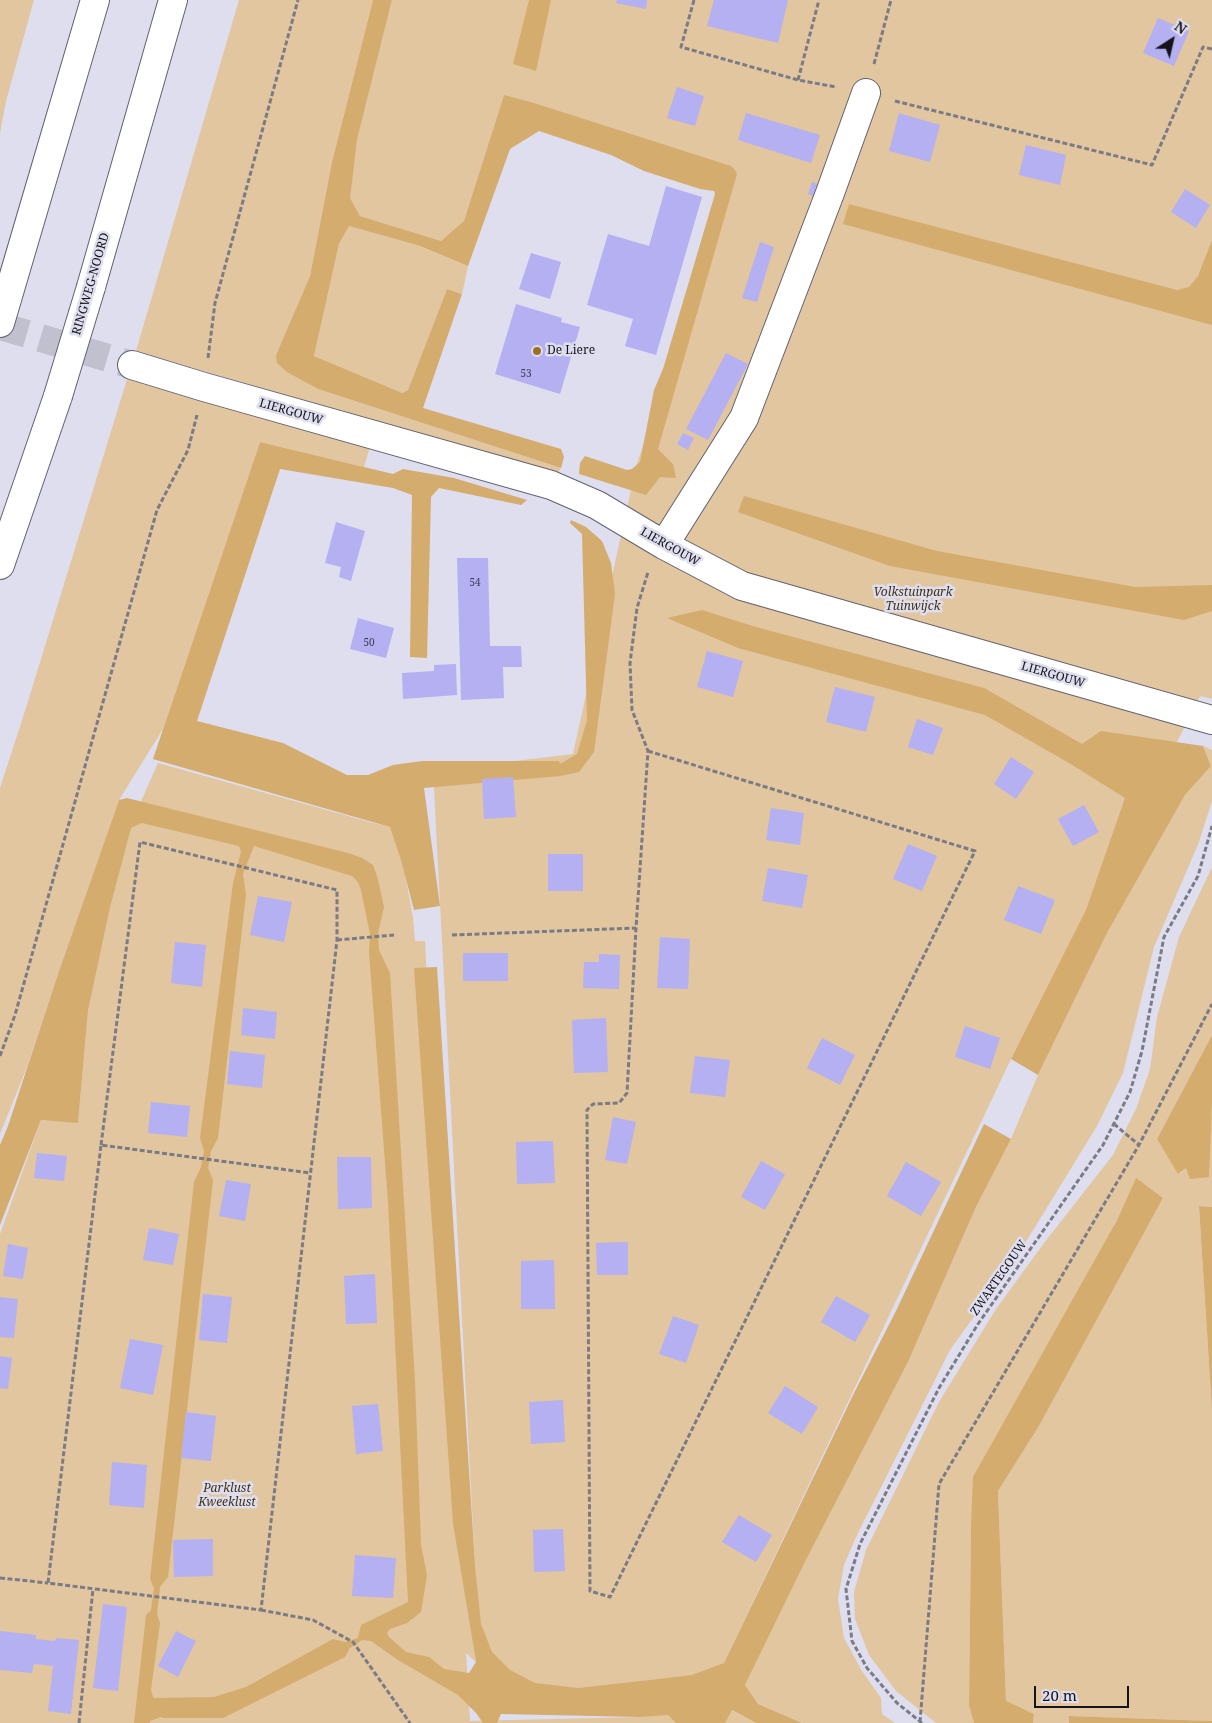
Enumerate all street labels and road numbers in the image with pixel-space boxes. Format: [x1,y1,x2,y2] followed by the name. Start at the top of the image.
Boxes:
[70,231,112,337] street label: RINGWEG-NOORD
[257,396,325,428] street label: LIERGOUW
[638,525,702,569] street label: LIERGOUW
[1019,659,1087,691] street label: LIERGOUW
[968,1238,1030,1318] street label: ZWARTEGOUW

